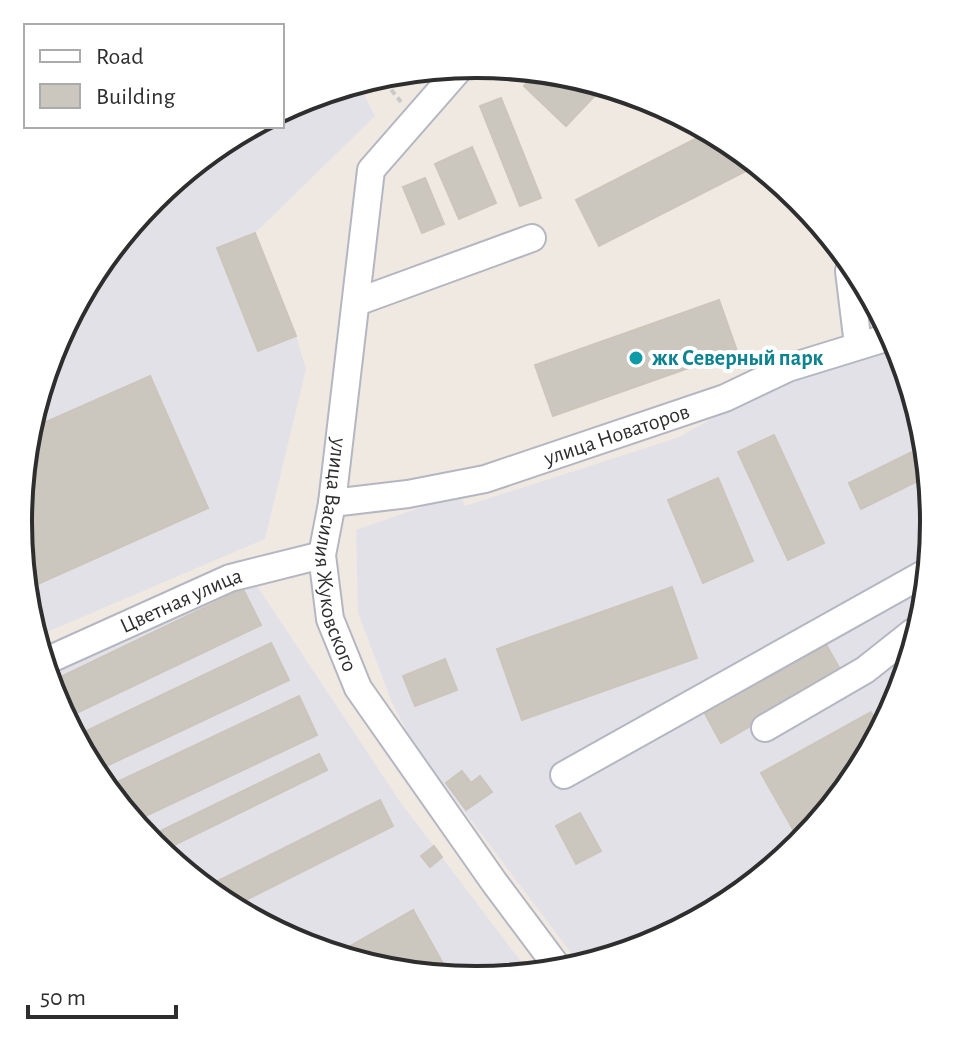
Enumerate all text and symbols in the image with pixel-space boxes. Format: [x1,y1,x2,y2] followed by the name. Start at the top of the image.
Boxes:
[24,24,284,128] legend
[96,45,144,69] text: Road
[96,85,175,109] text: Building
[652,347,823,369] place label: жк Северный парк
[627,349,645,367] marker: жк Северный парк
[540,400,692,470] street label: улица Новаторов
[311,436,361,675] street label: улица Василия Жуковского
[117,564,244,637] street label: Цветная улица
[28,969,176,1019] scale bar
[40,986,86,1010] text: 50 m

